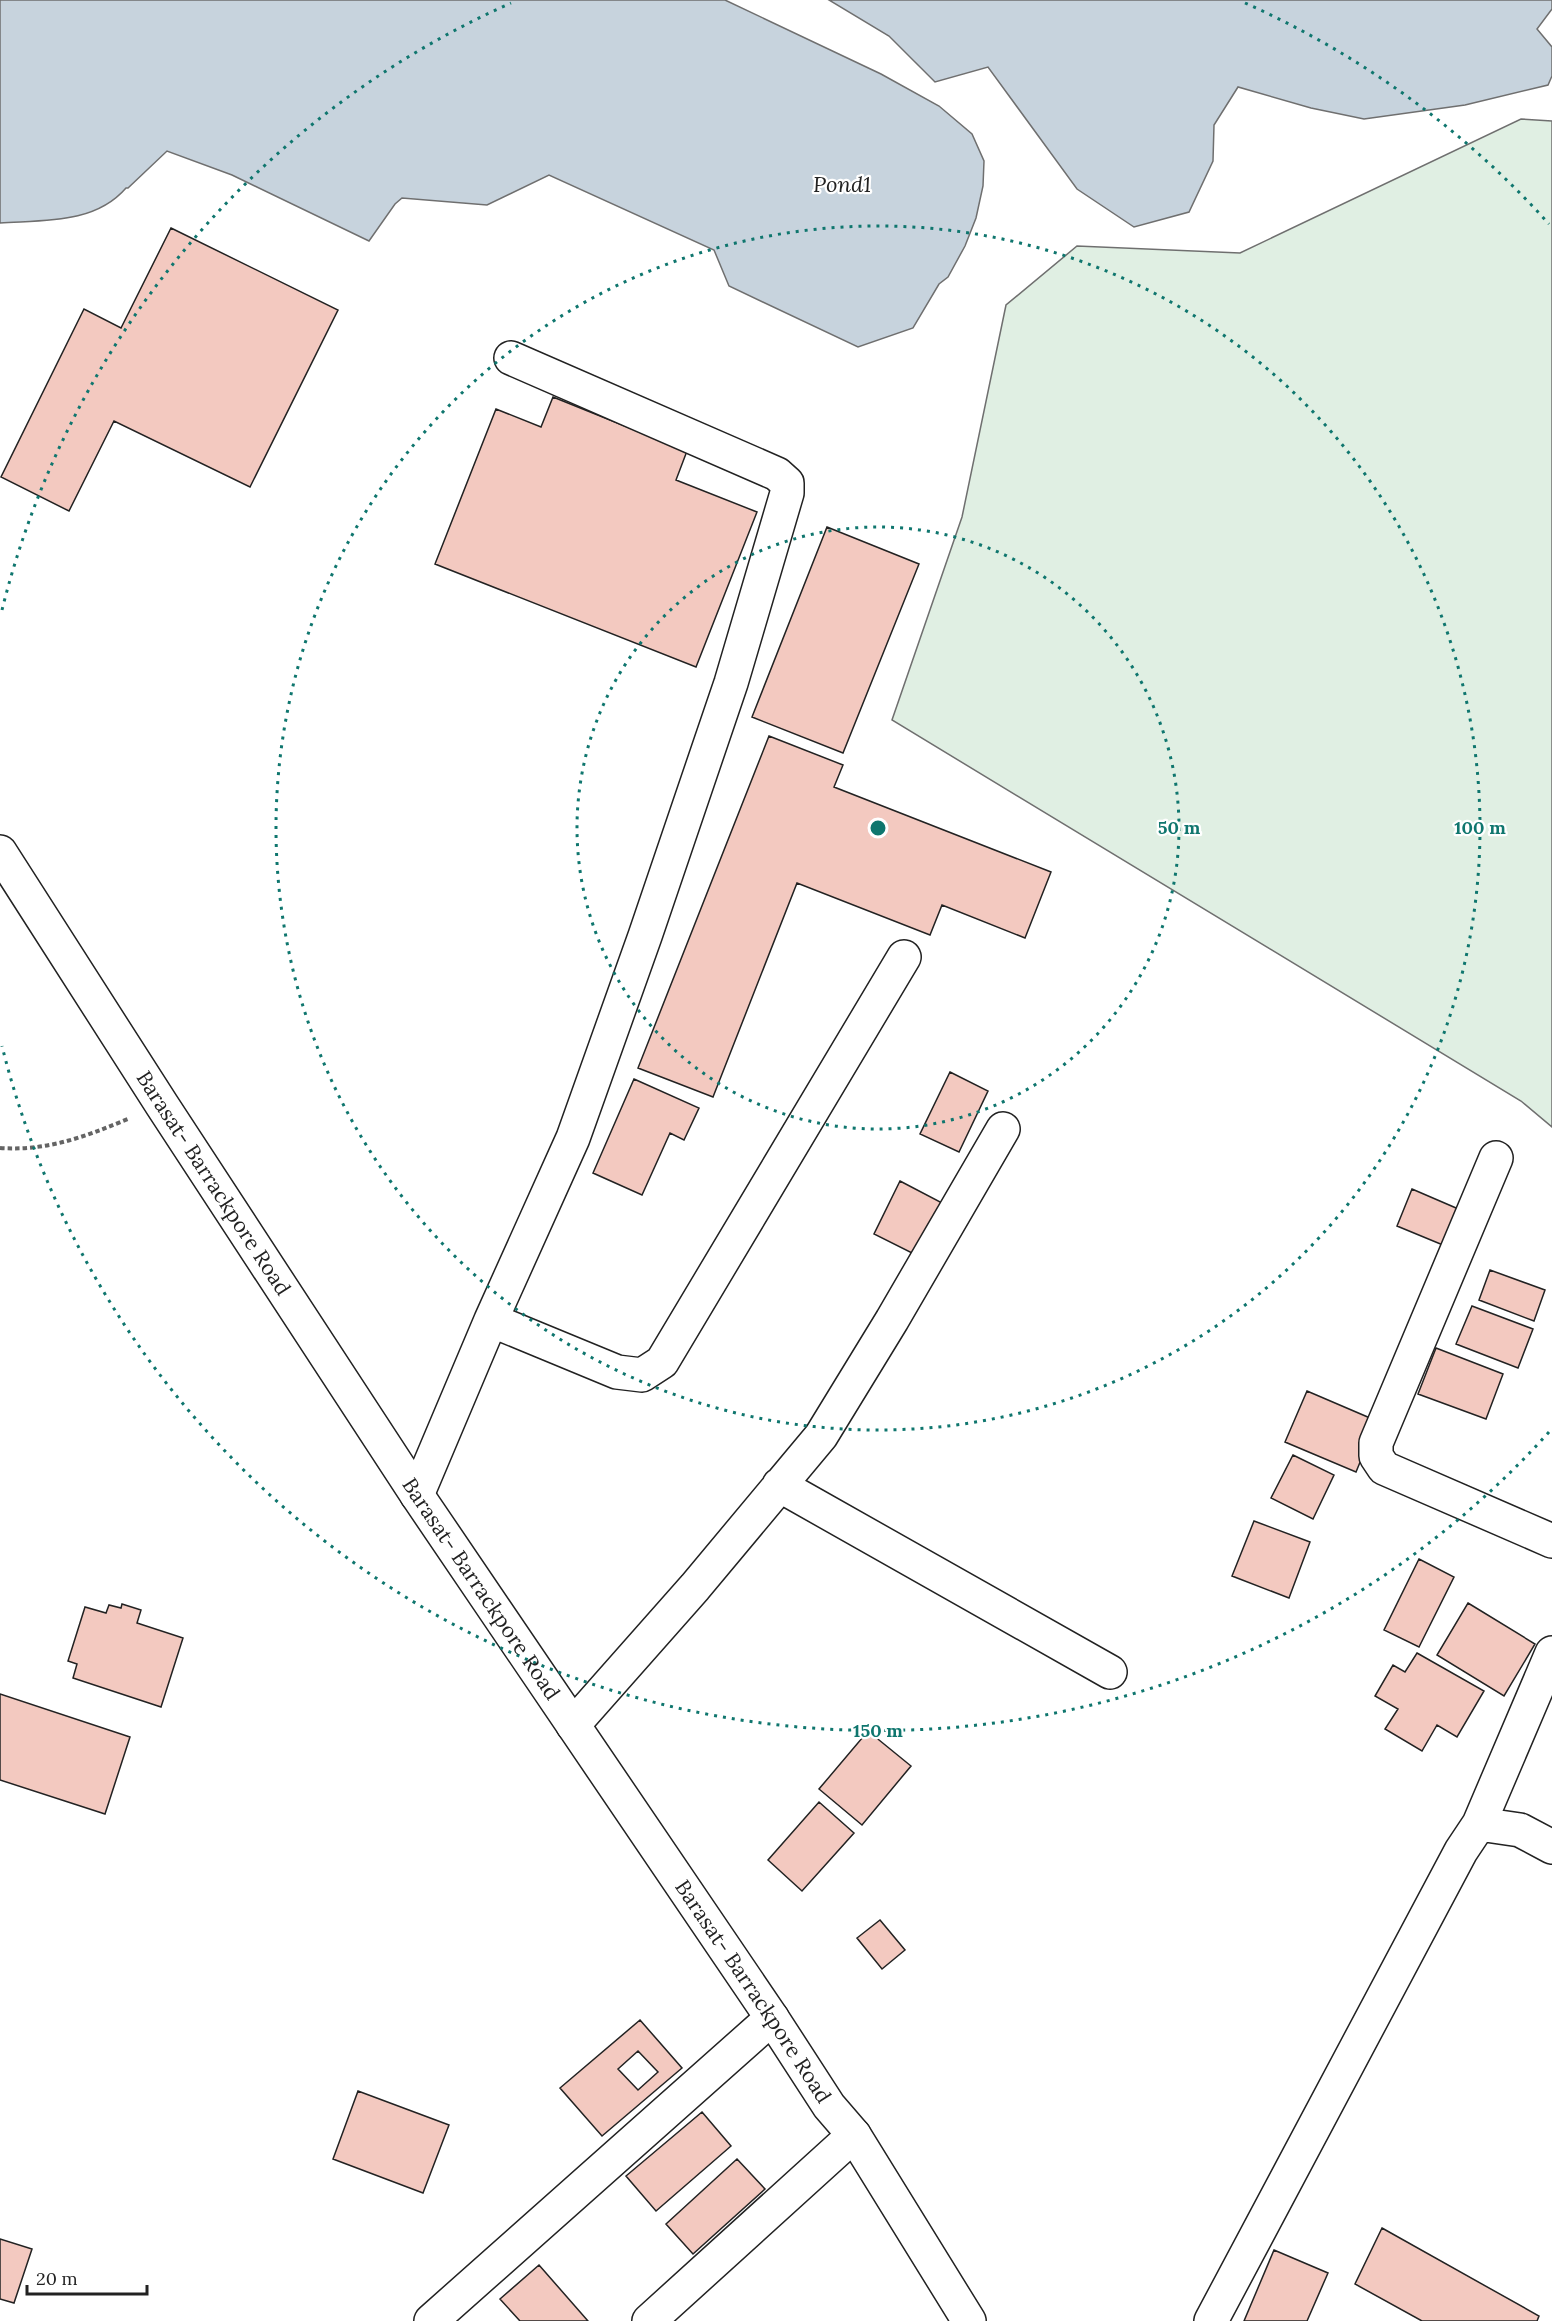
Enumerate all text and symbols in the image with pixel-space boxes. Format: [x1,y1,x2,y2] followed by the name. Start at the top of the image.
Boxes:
[813,170,871,198] water label: Pond1
[1158,816,1201,839] text: 50 m
[1454,816,1506,839] text: 100 m
[868,818,888,838] centre of rings
[131,1066,297,1300] street label: Barasat- Barrackpore Road
[396,1472,566,1705] street label: Barasat- Barrackpore Road
[853,1719,903,1742] text: 150 m
[669,1875,838,2108] street label: Barasat- Barrackpore Road
[27,2258,147,2296] scale bar
[36,2267,78,2290] text: 20 m

